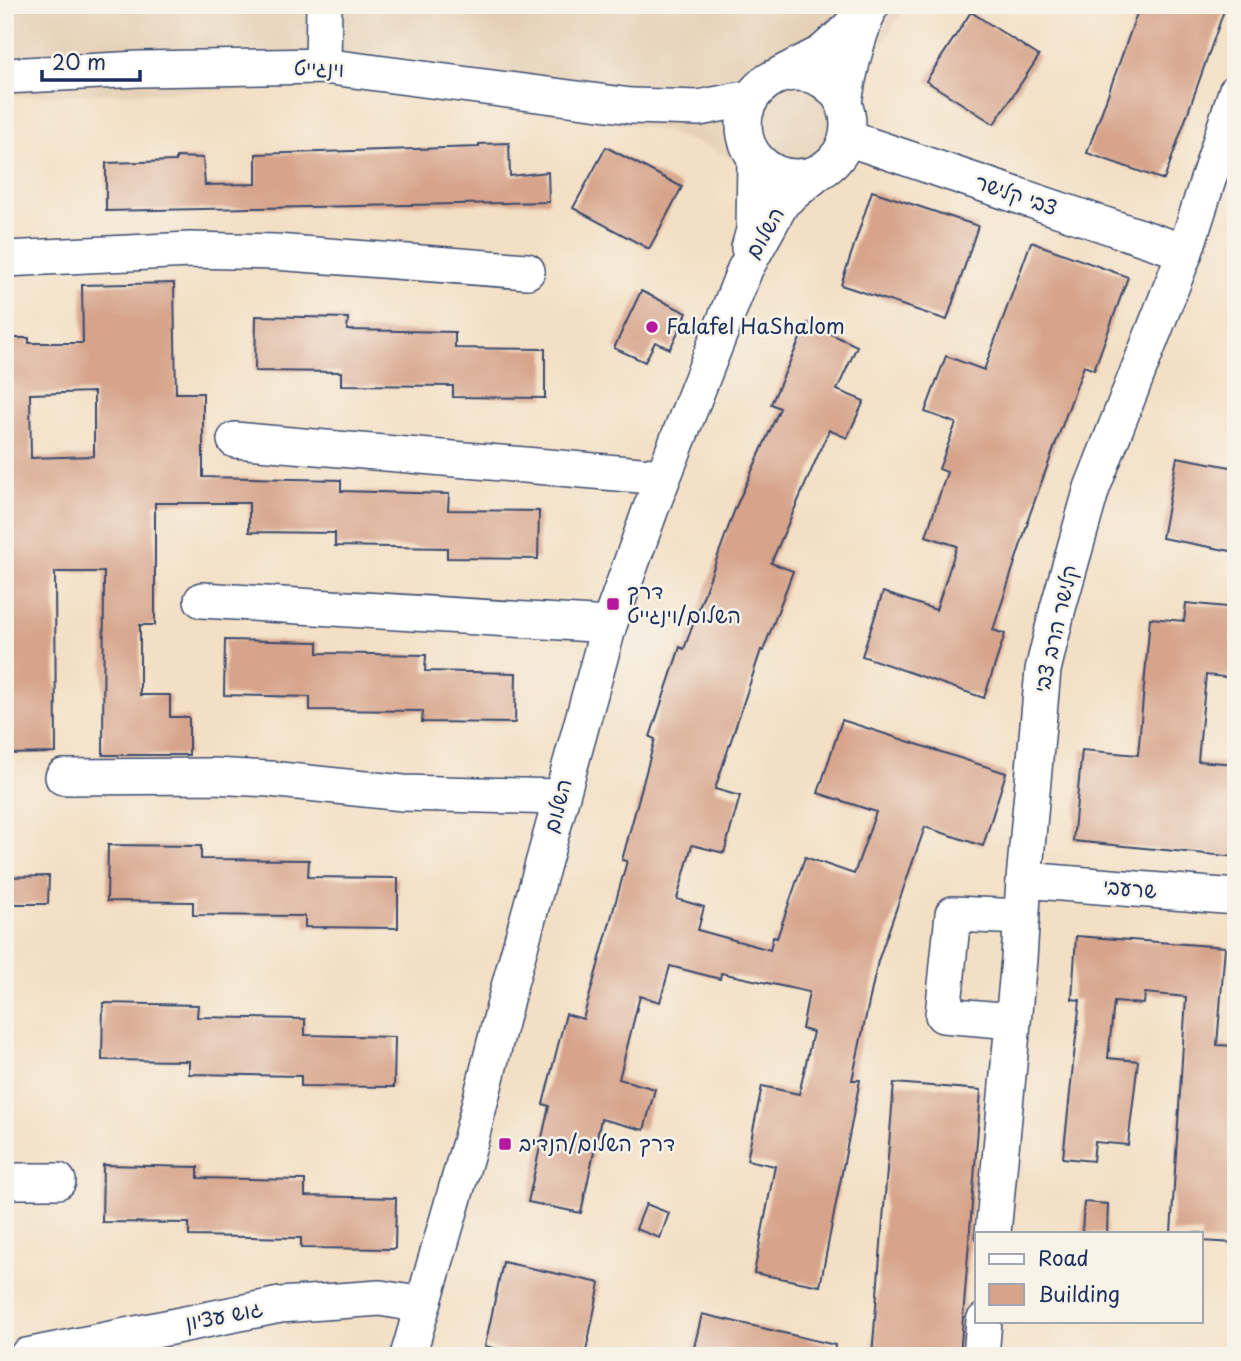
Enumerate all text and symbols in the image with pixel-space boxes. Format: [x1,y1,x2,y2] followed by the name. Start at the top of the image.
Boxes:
[42,38,140,82] scale bar
[52,45,106,77] text: 20 m
[293,50,345,84] street label: וינגייט
[971,164,1062,222] street label: צבי קלישר
[736,200,791,264] street label: השלום
[666,309,845,341] place label: Falafel HaShalom
[644,319,660,335] marker: Falafel HaShalom
[1024,561,1084,696] street label: קלישר הרב צבי
[627,574,741,630] place label: דרך השלום/וינגייט
[605,596,621,612] marker: דרך השלום/וינגייט
[534,775,579,836] street label: השלום
[1102,869,1159,905] street label: שרעבי
[519,1126,675,1158] place label: דרך השלום/הנדיב
[497,1136,513,1152] marker: דרך השלום/הנדיב
[975,1232,1202,1322] legend
[1038,1241,1089,1273] text: Road
[1038,1277,1120,1309] text: Building
[182,1291,265,1337] street label: גוש עציון

